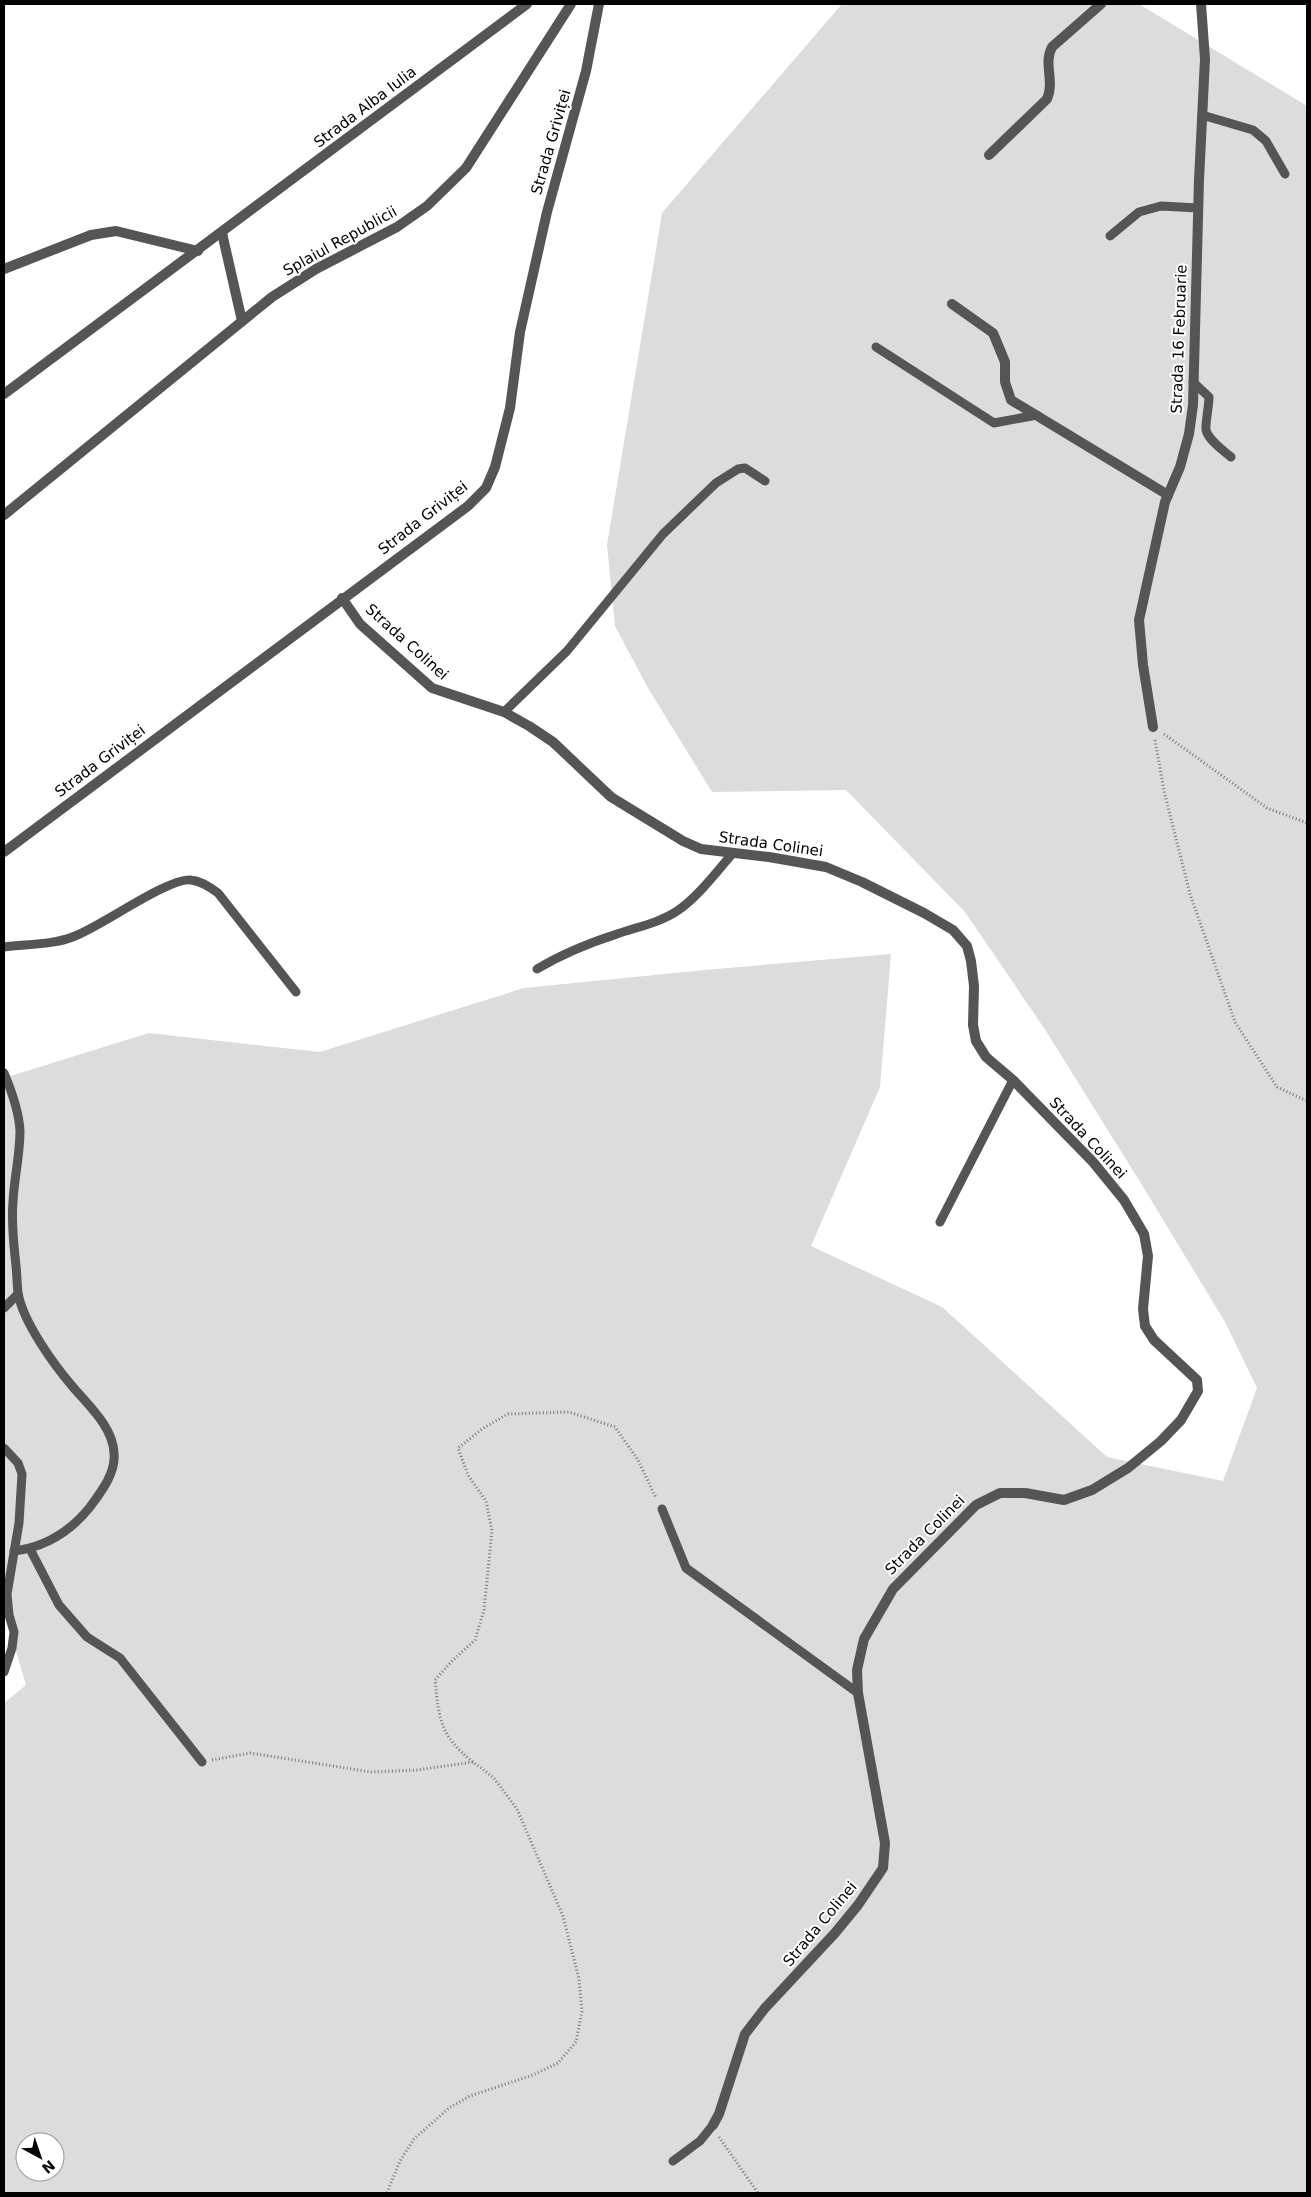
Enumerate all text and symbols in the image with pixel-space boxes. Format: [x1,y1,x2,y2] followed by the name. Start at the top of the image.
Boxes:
[310,63,420,151] street label: Strada Alba Iulia
[527,87,575,197] street label: Strada Griviței
[280,202,400,280] street label: Splaiul Republicii
[1167,264,1191,414] street label: Strada 16 Februarie
[375,477,471,559] street label: Strada Griviței
[362,600,452,684] street label: Strada Colinei
[51,721,149,801] street label: Strada Griviței
[718,828,824,860] street label: Strada Colinei
[1046,1093,1130,1183] street label: Strada Colinei
[881,1491,969,1579] street label: Strada Colinei
[779,1878,861,1970] street label: Strada Colinei
[15,2132,65,2182] north arrow
[39,2157,58,2177] text: N

